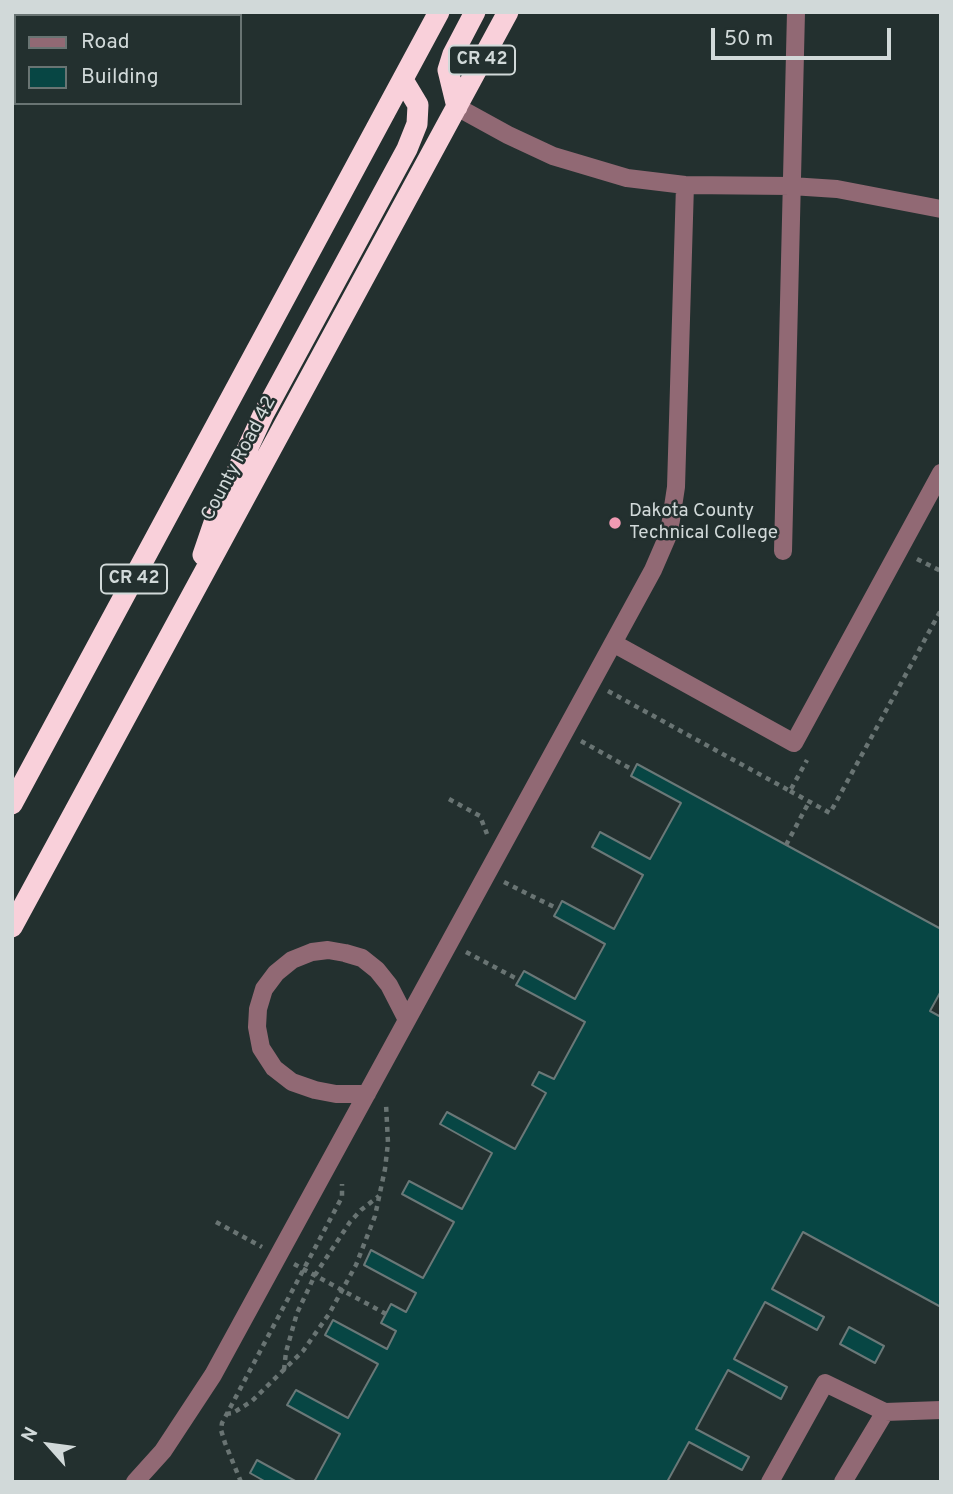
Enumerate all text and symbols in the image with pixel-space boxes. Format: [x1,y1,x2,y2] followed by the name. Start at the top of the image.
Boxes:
[14,14,242,105] legend
[715,14,895,58] scale bar
[724,26,773,53] text: 50 m
[81,29,130,56] text: Road
[449,46,515,74] road number: CR 42
[81,64,159,91] text: Building
[198,393,282,525] street label: County Road 42
[629,501,778,545] place label: Dakota County Technical College
[607,515,623,531] marker: Dakota County Technical College
[101,564,167,594] road number: CR 42
[14,1410,84,1480] north arrow
[17,1423,44,1447] text: N

